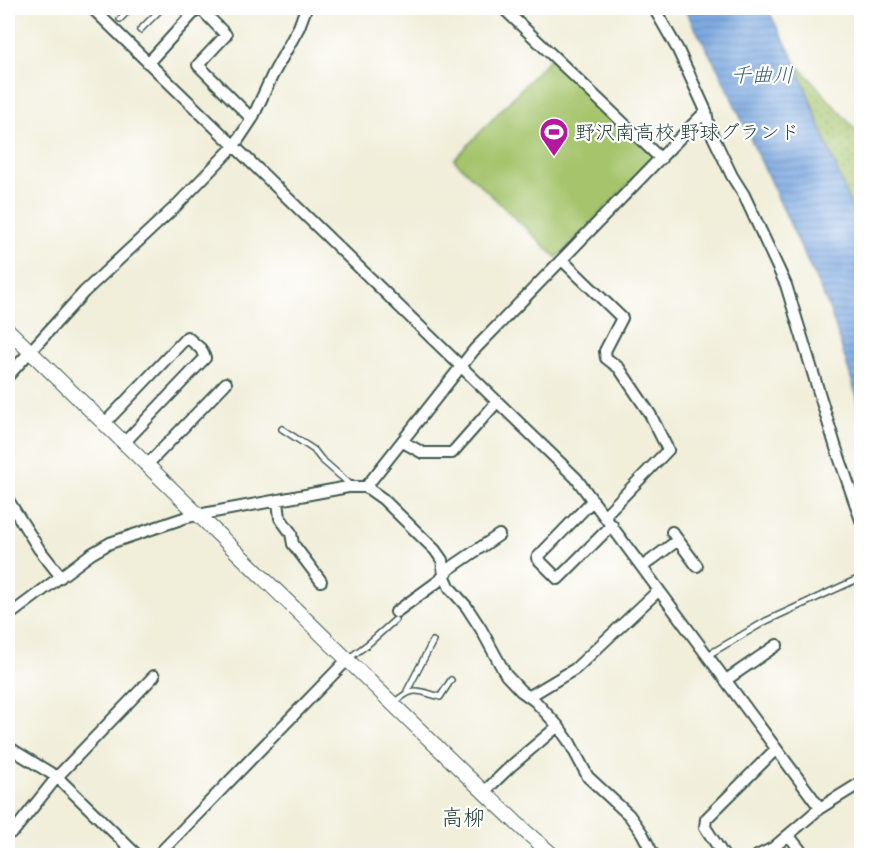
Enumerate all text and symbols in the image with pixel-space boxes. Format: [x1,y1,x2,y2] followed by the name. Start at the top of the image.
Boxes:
[731,65,794,91] water label: 千曲川
[538,116,570,158] sports icon: 野沢南高校 野球グランド
[575,122,800,147] place label: 野沢南高校 野球グランド
[441,807,485,834] district label: 高柳

